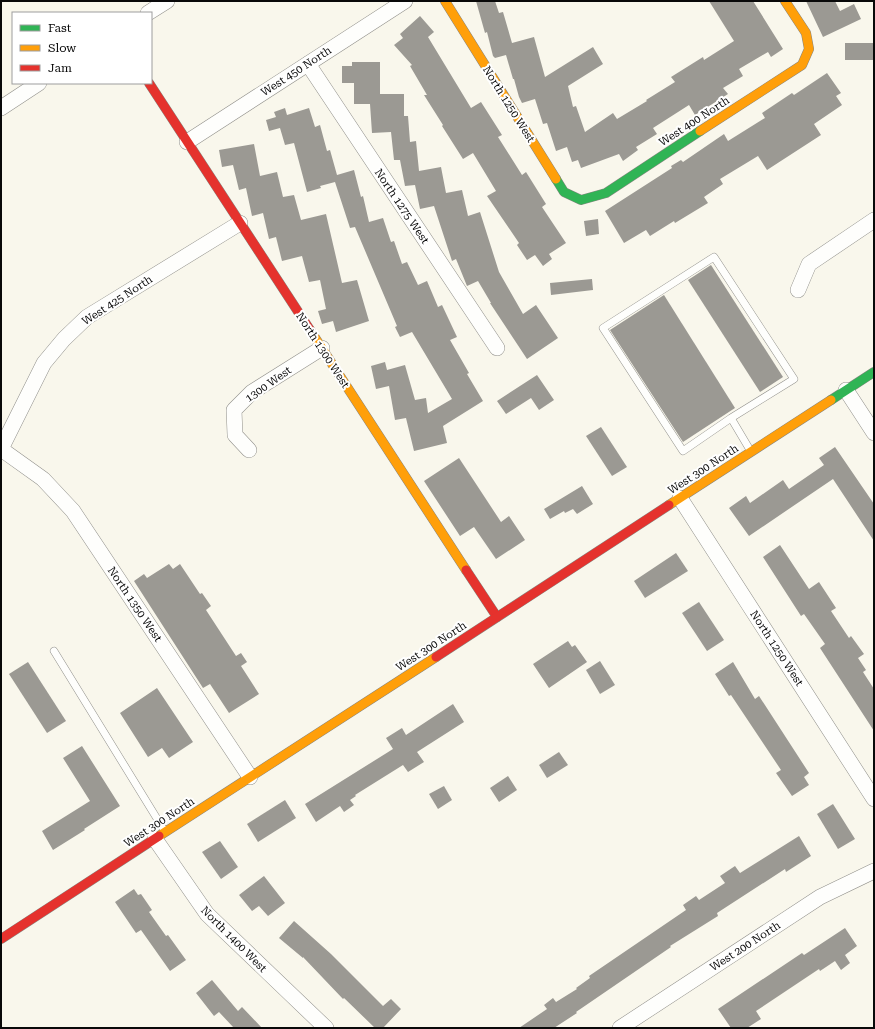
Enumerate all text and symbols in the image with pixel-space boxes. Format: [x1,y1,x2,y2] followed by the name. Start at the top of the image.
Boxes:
[12,12,152,84] legend
[48,21,72,35] text: Fast
[48,41,76,55] text: Slow
[259,44,334,99] street label: West 450 North
[48,61,72,75] text: Jam
[480,64,537,145] street label: North 1250 West
[657,94,732,149] street label: West 400 North
[372,166,431,246] street label: North 1275 West
[80,273,155,328] street label: West 425 North
[293,310,352,391] street label: North 1300 West
[243,364,294,405] street label: 1300 West
[666,442,741,497] street label: West 300 North
[105,564,164,644] street label: North 1350 West
[747,608,806,689] street label: North 1250 West
[394,619,469,674] street label: West 300 North
[122,795,197,850] street label: West 300 North
[198,904,269,975] street label: North 1400 West
[708,919,783,974] street label: West 200 North

